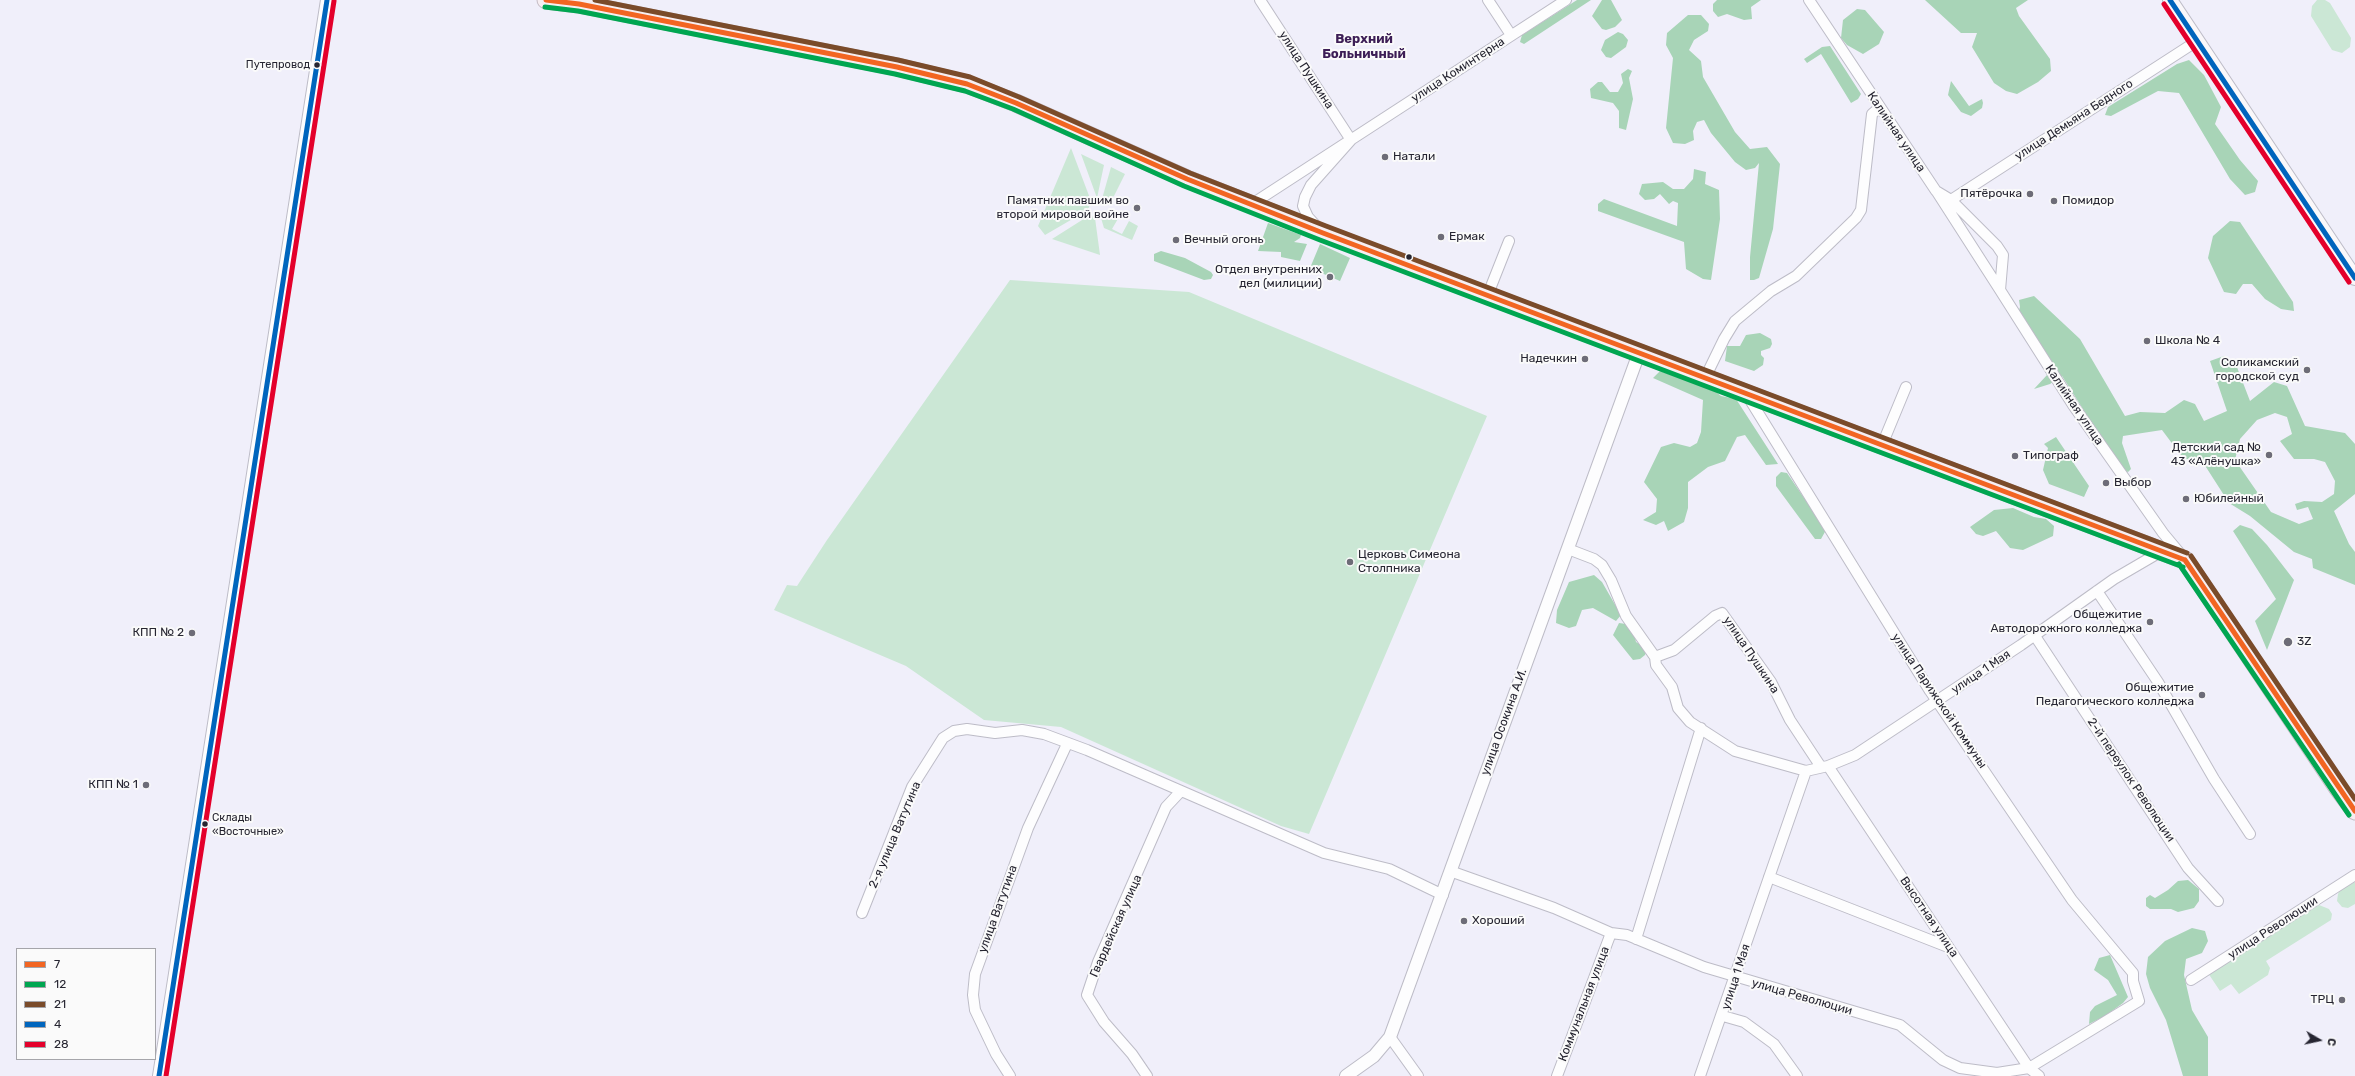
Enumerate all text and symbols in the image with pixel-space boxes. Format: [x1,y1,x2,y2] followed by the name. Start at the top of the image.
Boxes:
[1276,28,1336,112] street label: улица Пушкина
[1322,31,1406,62] district label: Верхний Больничный
[1409,34,1507,106] street label: улица Коминтерна
[246,58,310,72] place label: Путепровод
[312,60,322,70] marker: Путепровод
[2012,76,2136,164] street label: улица Демьяна Бедного
[1864,89,1928,175] street label: Калийная улица
[1393,150,1435,164] place label: Натали
[1380,152,1390,162] marker: Натали
[1960,187,2022,201] place label: Пятёрочка
[2025,189,2035,199] marker: Пятёрочка
[997,194,1129,222] place label: Памятник павшим во второй мировой войне
[2062,194,2114,208] place label: Помидор
[2049,196,2059,206] marker: Помидор
[1132,203,1142,213] marker: Памятник павшим во второй мировой войне
[1449,230,1485,244] place label: Ермак
[1436,232,1446,242] marker: Ермак
[1184,233,1264,247] place label: Вечный огонь
[1171,235,1181,245] marker: Вечный огонь
[1404,252,1414,262] unlabelled marker
[1215,263,1322,291] place label: Отдел внутренних дел (милиции)
[1325,272,1335,282] marker: Отдел внутренних дел (милиции)
[2155,334,2220,348] place label: Школа № 4
[2142,336,2152,346] marker: Школа № 4
[1520,352,1577,366] place label: Надечкин
[1580,354,1590,364] marker: Надечкин
[2216,356,2299,384] place label: Соликамский городской суд
[2042,362,2106,448] street label: Калийная улица
[2302,365,2312,375] marker: Соликамский городской суд
[2171,441,2261,469] place label: Детский сад № 43 «Алёнушка»
[2023,449,2079,463] place label: Типограф
[2264,450,2274,460] marker: Детский сад № 43 «Алёнушка»
[2010,451,2020,461] marker: Типограф
[2114,476,2152,490] place label: Выбор
[2101,478,2111,488] marker: Выбор
[2194,492,2264,506] place label: Юбилейный
[2181,494,2191,504] marker: Юбилейный
[1358,548,1460,576] place label: Церковь Симеона Столпника
[1345,557,1355,567] marker: Церковь Симеона Столпника
[1990,608,2142,636] place label: Общежитие Автодорожного колледжа
[1720,614,1782,696] street label: улица Пушкина
[2145,617,2155,627] marker: Общежитие Автодорожного колледжа
[132,626,184,640] place label: КПП № 2
[187,628,197,638] marker: КПП № 2
[1888,631,1990,771] street label: улица Парижской Коммуны
[2297,635,2311,649] place label: 3Z
[2282,636,2294,648] marker: 3Z
[1949,647,2013,697] street label: улица 1 Мая
[1478,667,1530,777] street label: улица Осокина А.И.
[2036,681,2194,709] place label: Общежитие Педагогического колледжа
[2197,690,2207,700] marker: Общежитие Педагогического колледжа
[2084,715,2178,845] street label: 2-й переулок Революции
[88,778,138,792] place label: КПП № 1
[141,780,151,790] marker: КПП № 1
[866,780,924,890] street label: 2-я улица Ватутина
[212,811,284,837] place label: Склады «Восточные»
[200,819,210,829] marker: Склады «Восточные»
[975,863,1021,955] street label: улица Ватутина
[1087,873,1145,979] street label: Гвардейская улица
[1897,874,1961,960] street label: Высотная улица
[2225,894,2321,962] street label: улица Революции
[1472,914,1525,928] place label: Хороший
[1459,916,1469,926] marker: Хороший
[1719,942,1753,1012] street label: улица 1 Мая
[1555,944,1613,1064] street label: Коммунальная улица
[16,948,156,1060] legend
[54,957,60,971] text: 7
[1750,976,1854,1018] street label: улица Революции
[54,977,66,991] text: 12
[2311,993,2334,1007] place label: ТРЦ
[2337,995,2347,1005] marker: ТРЦ
[54,997,66,1011] text: 21
[54,1017,61,1031] text: 4
[2299,1020,2339,1060] north arrow
[54,1037,69,1051] text: 28
[2324,1037,2338,1047] text: С

